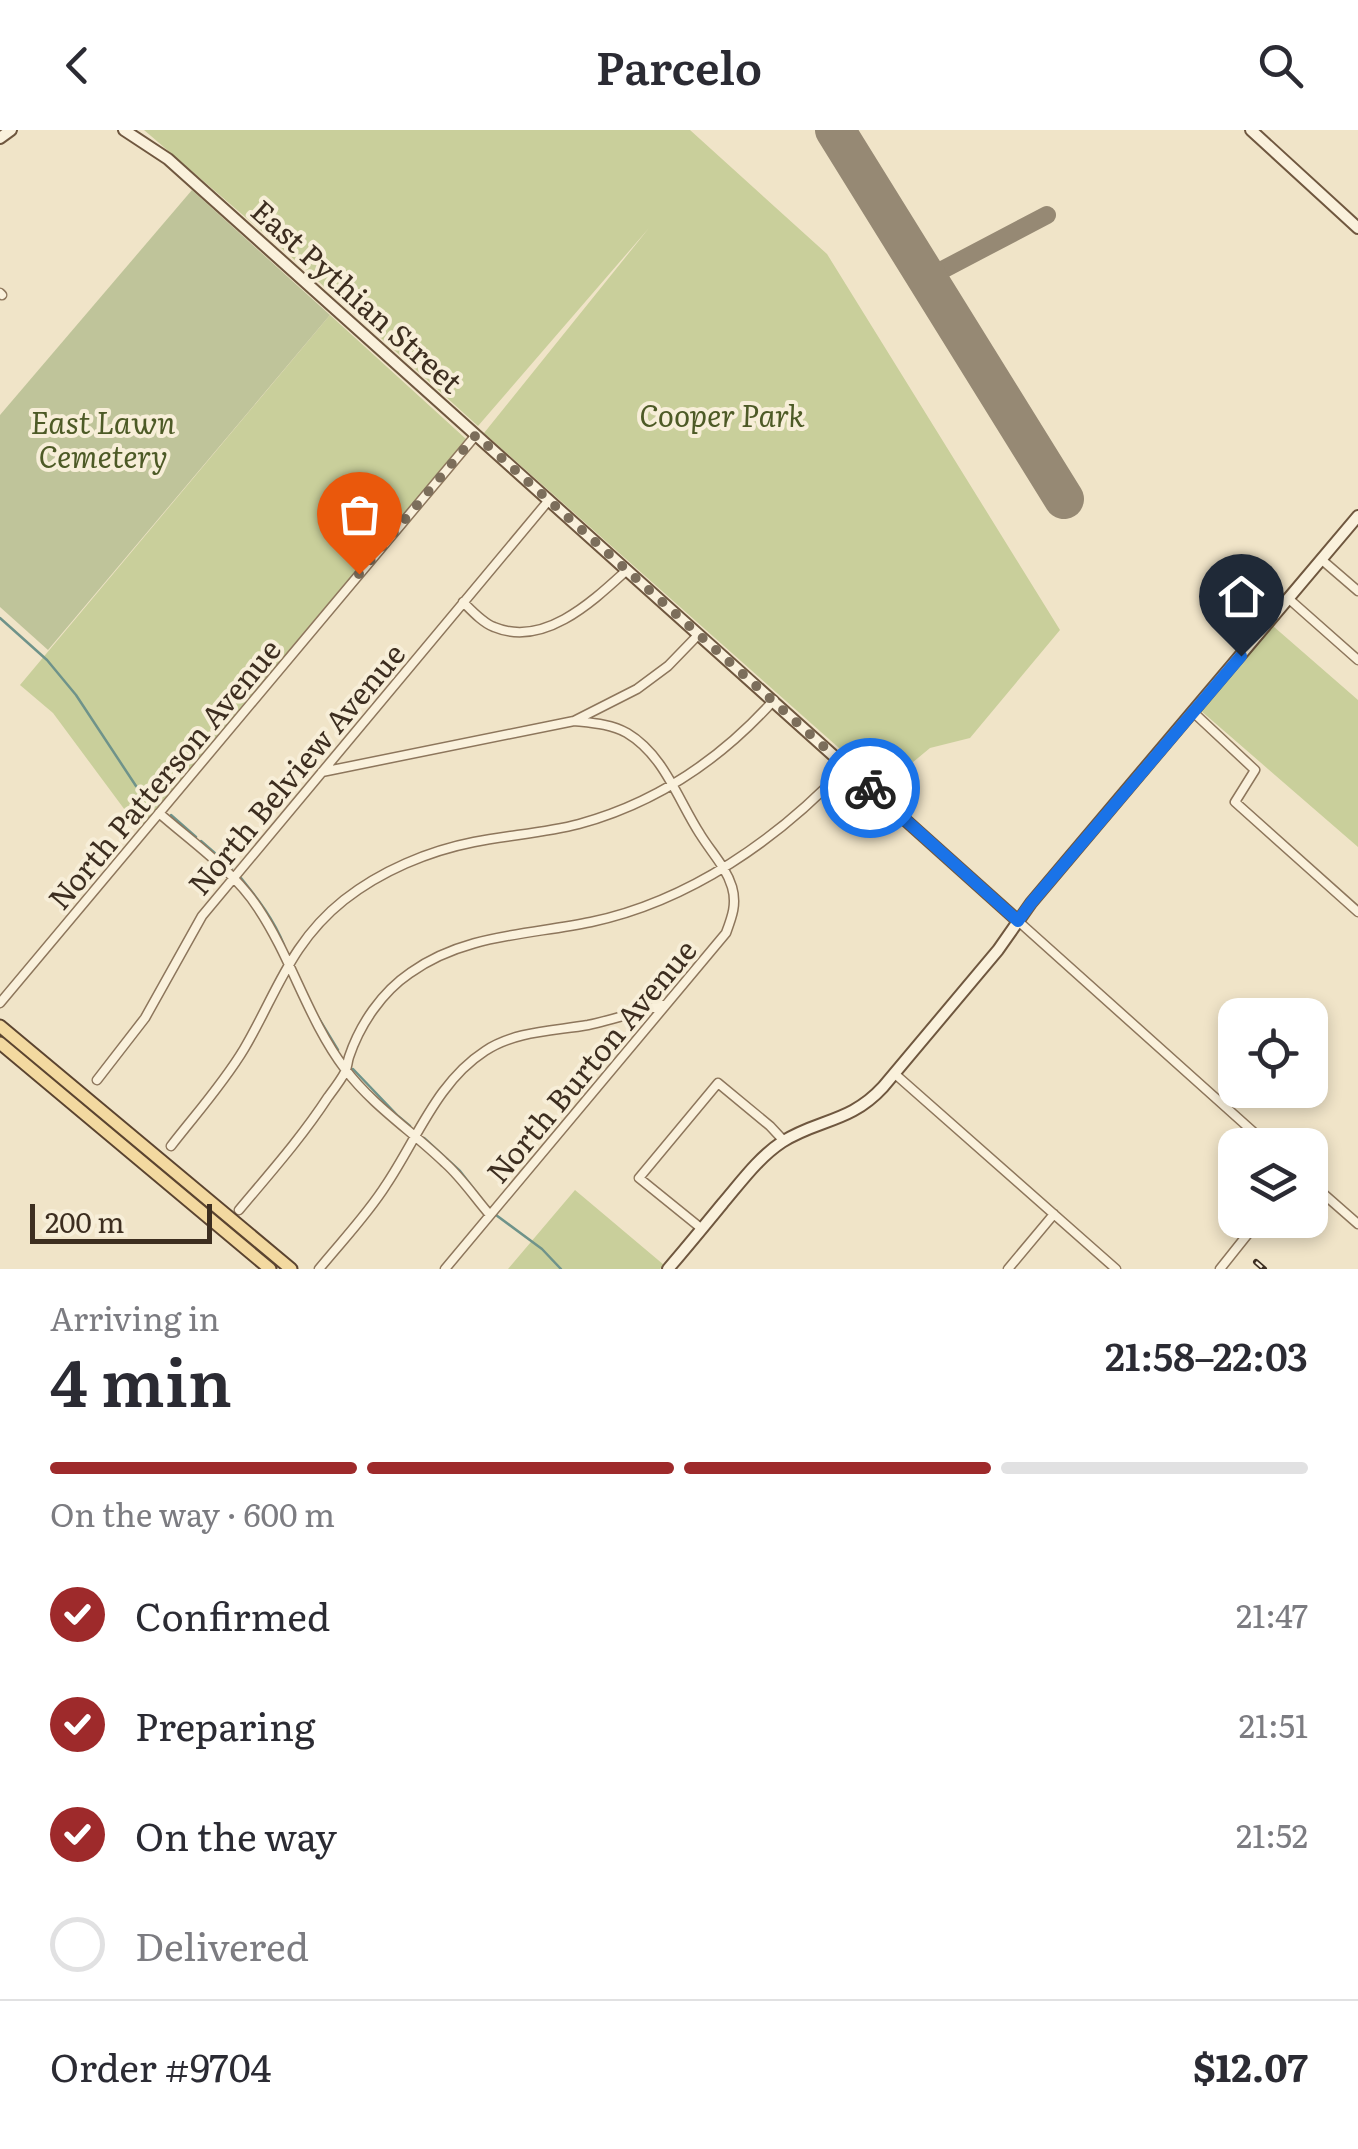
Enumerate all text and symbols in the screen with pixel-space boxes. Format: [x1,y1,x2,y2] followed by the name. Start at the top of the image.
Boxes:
[596,32,762,99] text: Parcelo
[50,38,105,93] icon: back
[1253,38,1308,93] icon: search
[242,188,474,402] street label: East Pythian Street
[639,392,805,436] park label: Cooper Park
[31,399,176,477] park label: East Lawn Cemetery
[317,472,402,575] pin
[332,487,387,542] icon: bag
[1199,554,1284,657] pin
[1214,569,1269,624] icon: home
[36,628,290,918] street label: North Patterson Avenue
[176,632,414,904] street label: North Belview Avenue
[820,738,920,838] courier
[843,761,898,816] icon: bike
[475,928,705,1192] street label: North Burton Avenue
[1218,998,1328,1238] map controls
[1218,998,1328,1108] button: locate
[1218,1128,1328,1238] button: layers
[30,1199,212,1244] scale bar
[45,1200,124,1242] text: 200 m
[50,1293,220,1341] text: Arriving in
[1105,1326,1308,1383] text: 21:58–22:03
[50,1330,232,1427] text: 4 min
[50,1489,335,1537] text: On the way · 600 m
[135,1586,330,1643] text: Confirmed
[50,1587,105,1642] icon: check
[1236,1590,1308,1638] text: 21:47
[135,1696,315,1753] text: Preparing
[50,1697,105,1752] icon: check
[1239,1700,1308,1748] text: 21:51
[135,1806,337,1863] text: On the way
[50,1807,105,1862] icon: check
[1236,1810,1308,1858] text: 21:52
[135,1916,309,1973] text: Delivered
[50,2037,272,2094] text: Order #9704
[1193,2037,1308,2094] text: $12.07

